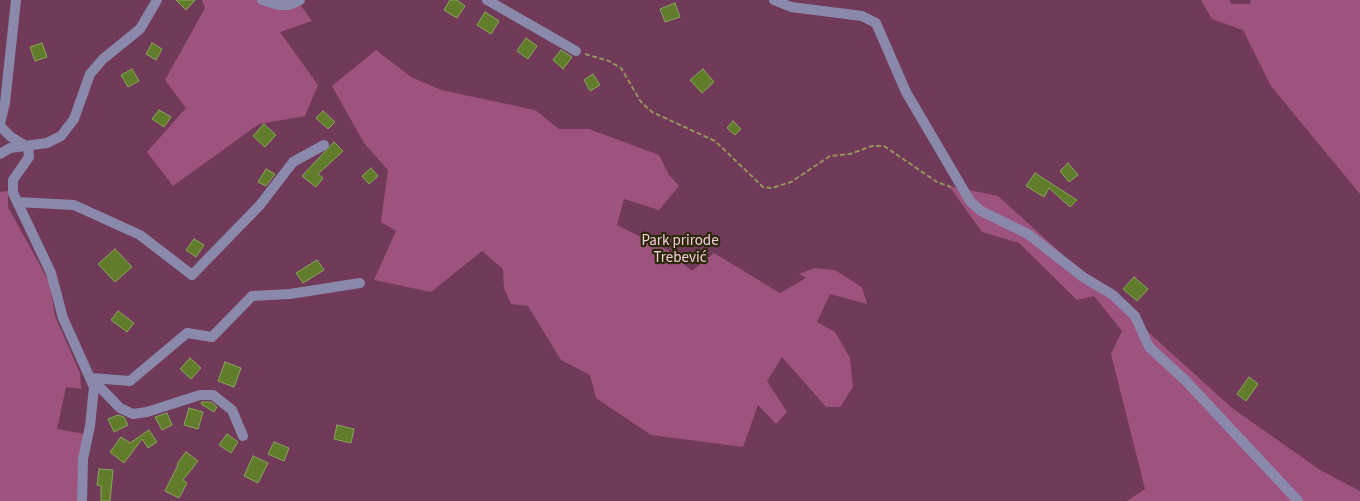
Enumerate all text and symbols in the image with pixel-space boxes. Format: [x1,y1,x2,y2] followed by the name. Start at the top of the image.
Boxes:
[641,233,719,268] park label: Park prirode Trebević

